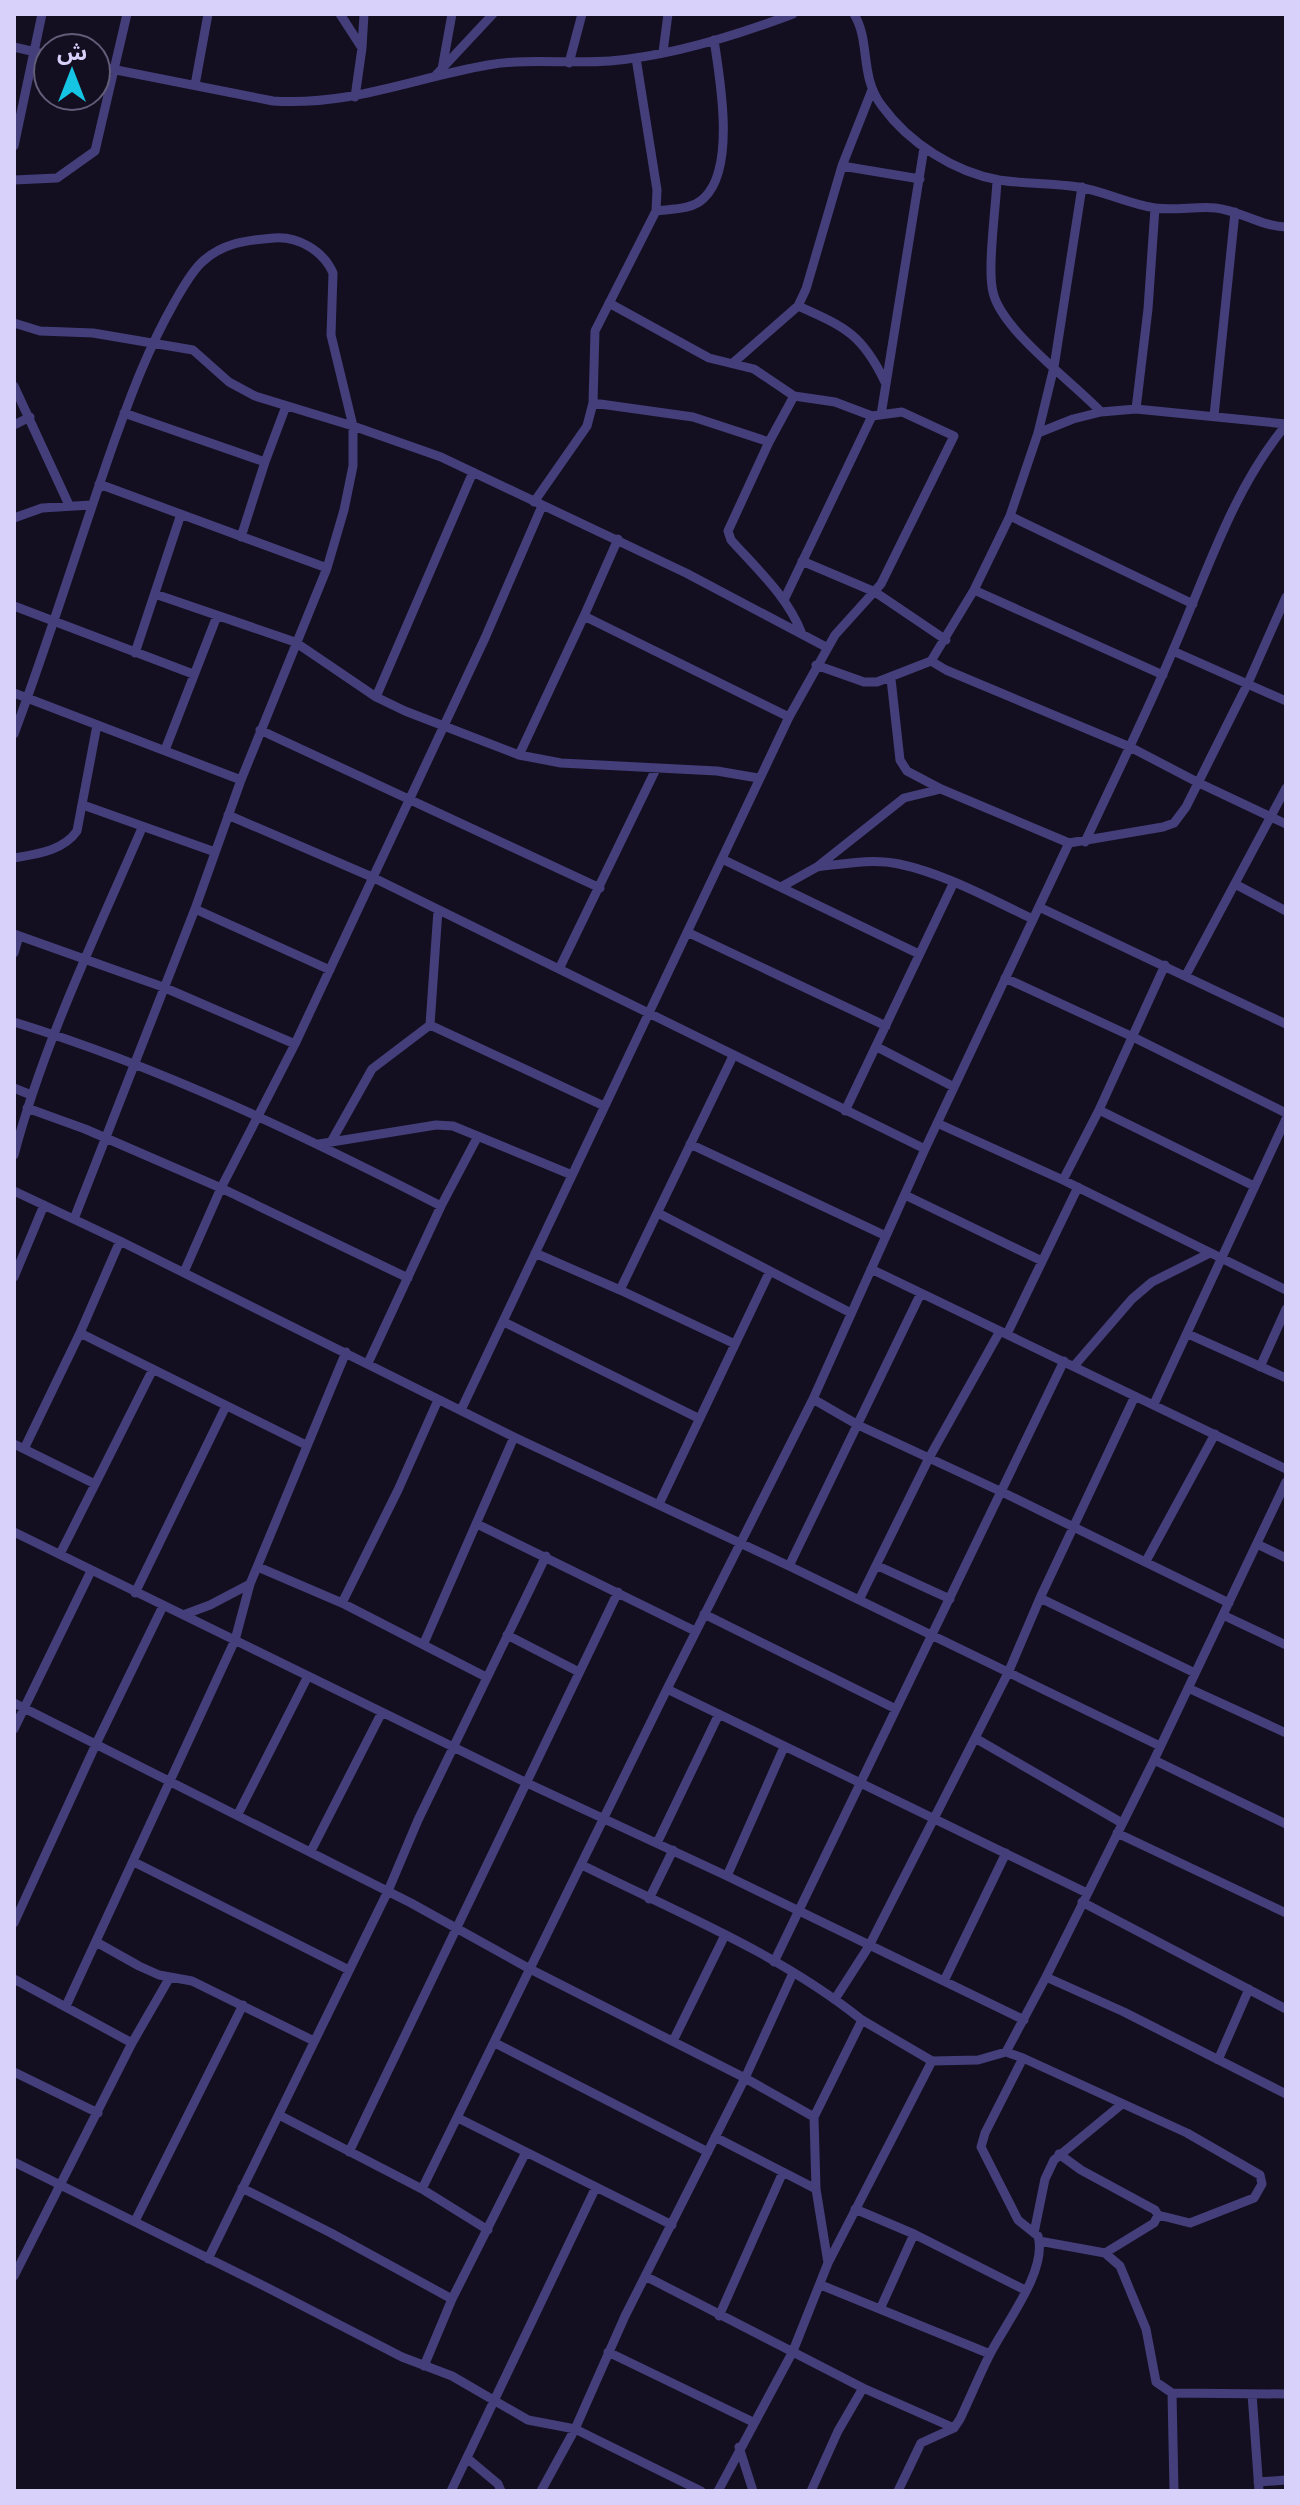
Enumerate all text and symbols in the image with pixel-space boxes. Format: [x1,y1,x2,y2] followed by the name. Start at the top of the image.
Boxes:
[32,32,112,112] north arrow
[57,38,87,65] text: ش

